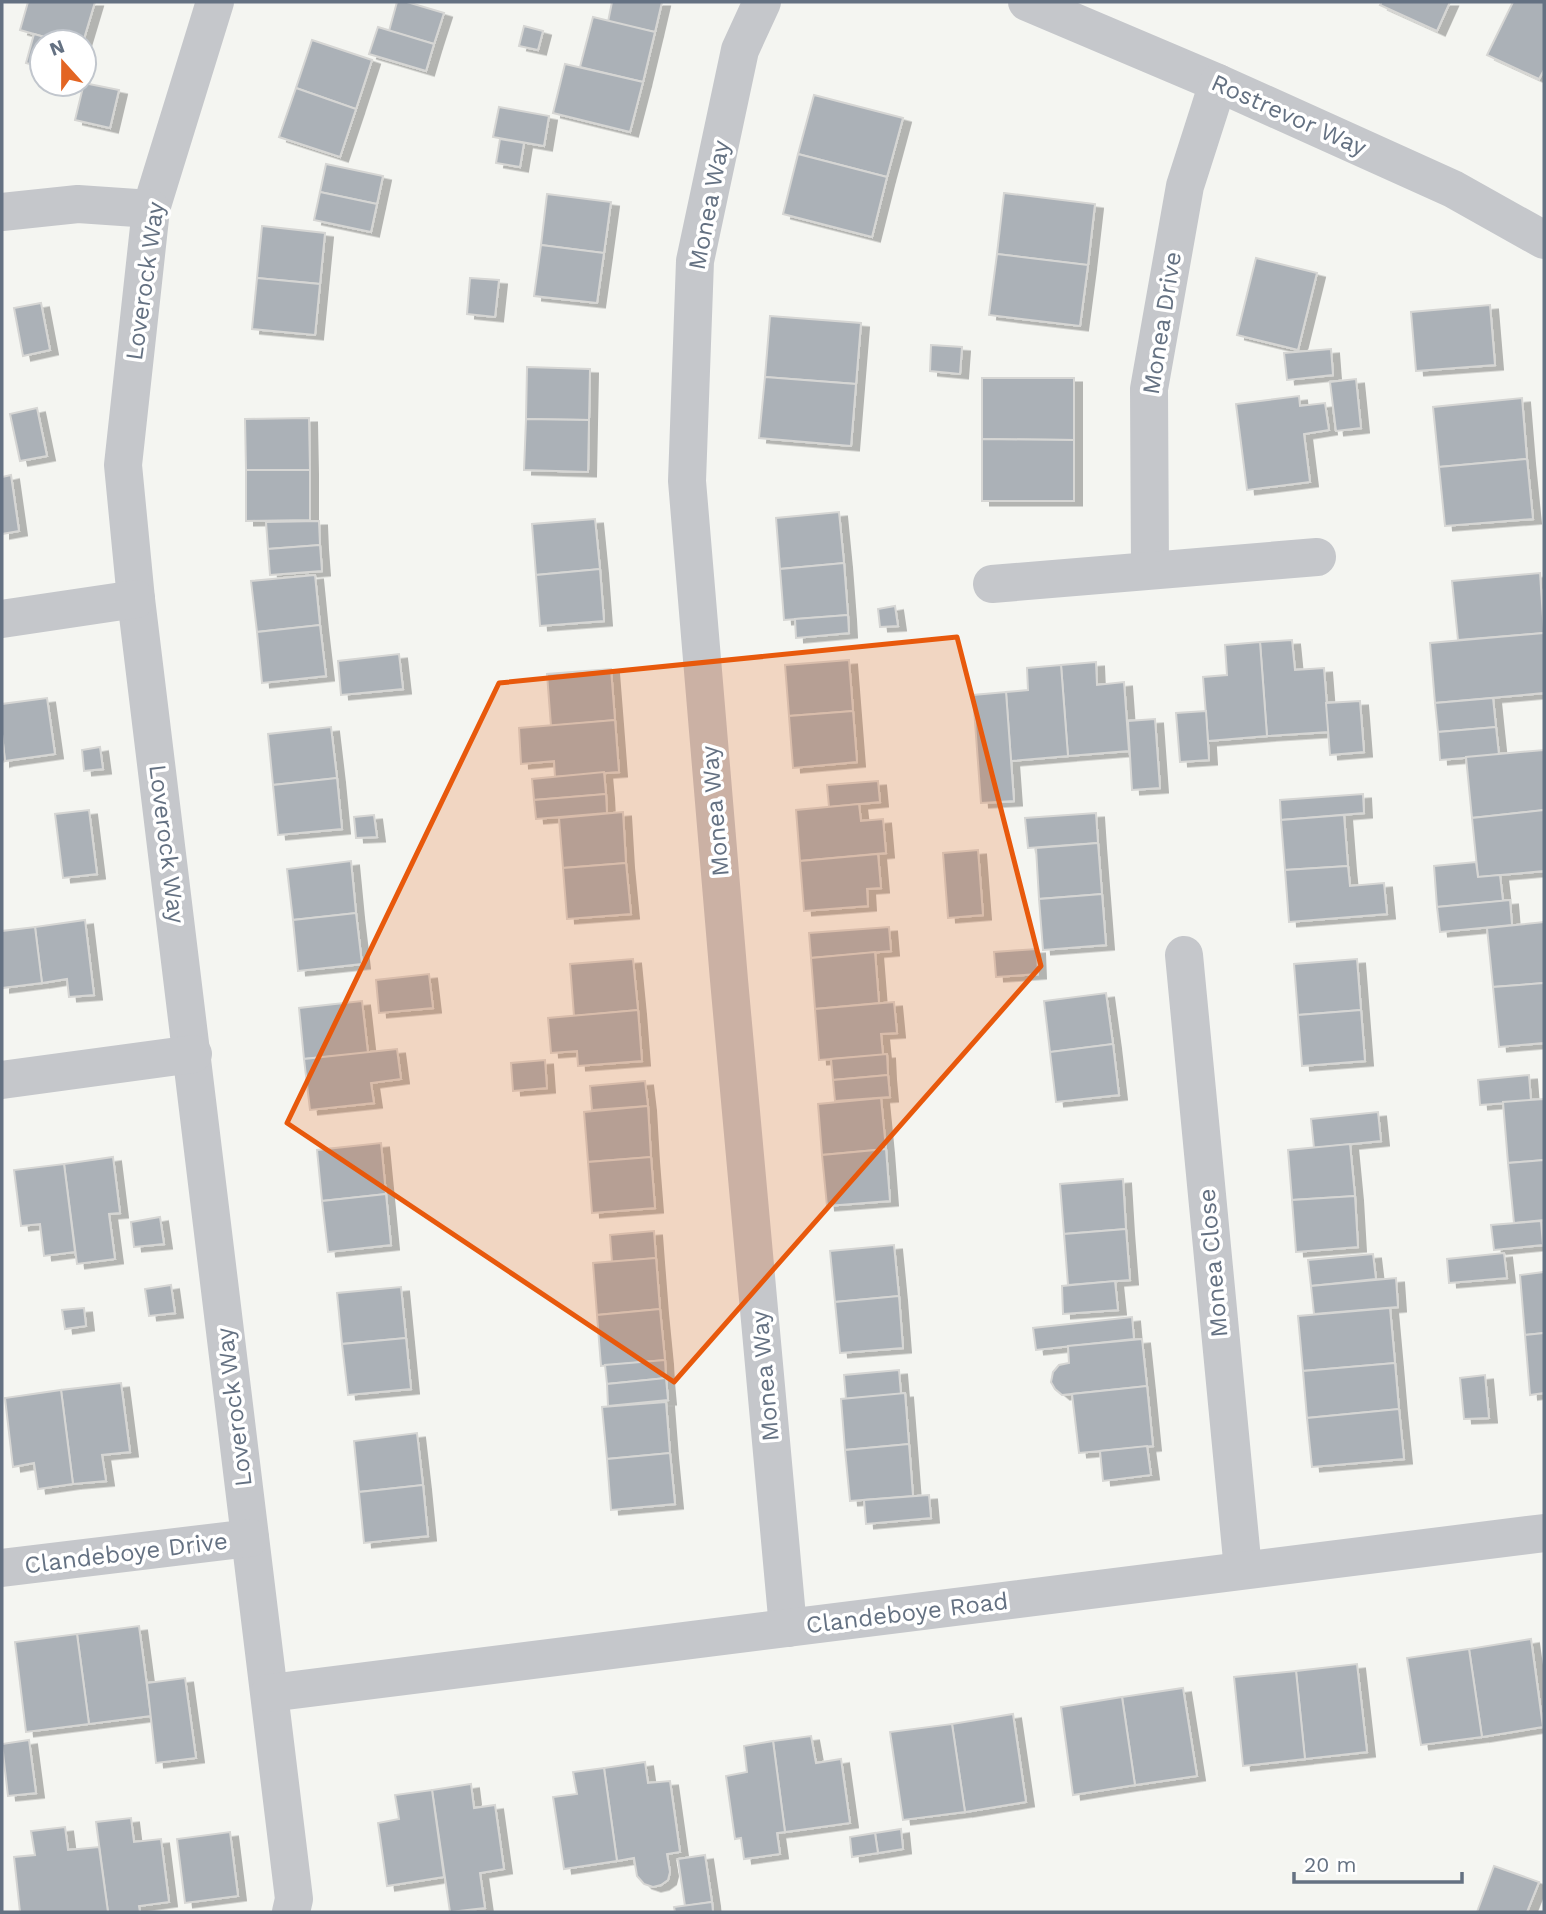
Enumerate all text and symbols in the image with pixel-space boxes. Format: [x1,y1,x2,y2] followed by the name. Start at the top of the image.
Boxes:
[28,28,98,98] north arrow
[46,34,68,61] text: N
[1207,68,1371,162] street label: Rostrevor Way
[683,137,735,272] street label: Monea Way
[120,199,170,362] street label: Loverock Way
[1137,250,1187,396] street label: Monea Drive
[695,744,735,878] street label: Monea Way
[143,763,191,926] street label: Loverock Way
[1193,1187,1233,1339] street label: Monea Close
[745,1309,785,1443] street label: Monea Way
[210,1325,258,1488] street label: Loverock Way
[23,1527,229,1579] street label: Clandeboye Drive
[804,1587,1010,1639] street label: Clandeboye Road
[1294,1840,1462,1884] scale bar
[1304,1852,1356,1877] text: 20 m

